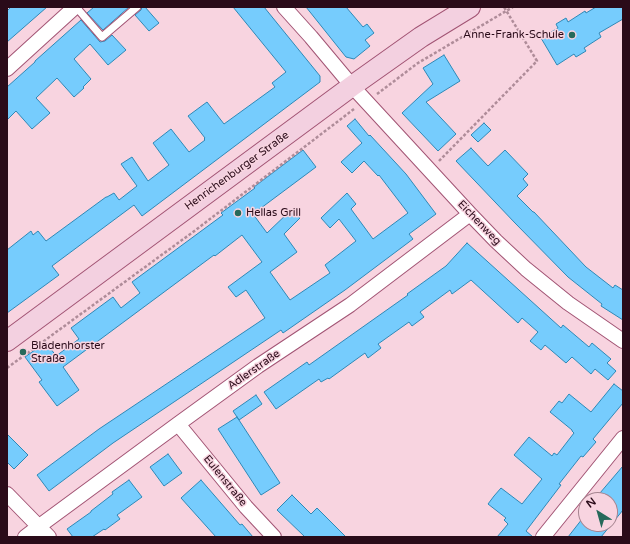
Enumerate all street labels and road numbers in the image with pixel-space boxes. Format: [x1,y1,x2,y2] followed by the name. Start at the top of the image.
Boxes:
[182,129,292,213] street label: Henrichenburger Straße
[454,198,504,248] street label: Eichenweg
[225,347,283,393] street label: Adlerstraße
[200,453,250,509] street label: Eulenstraße

